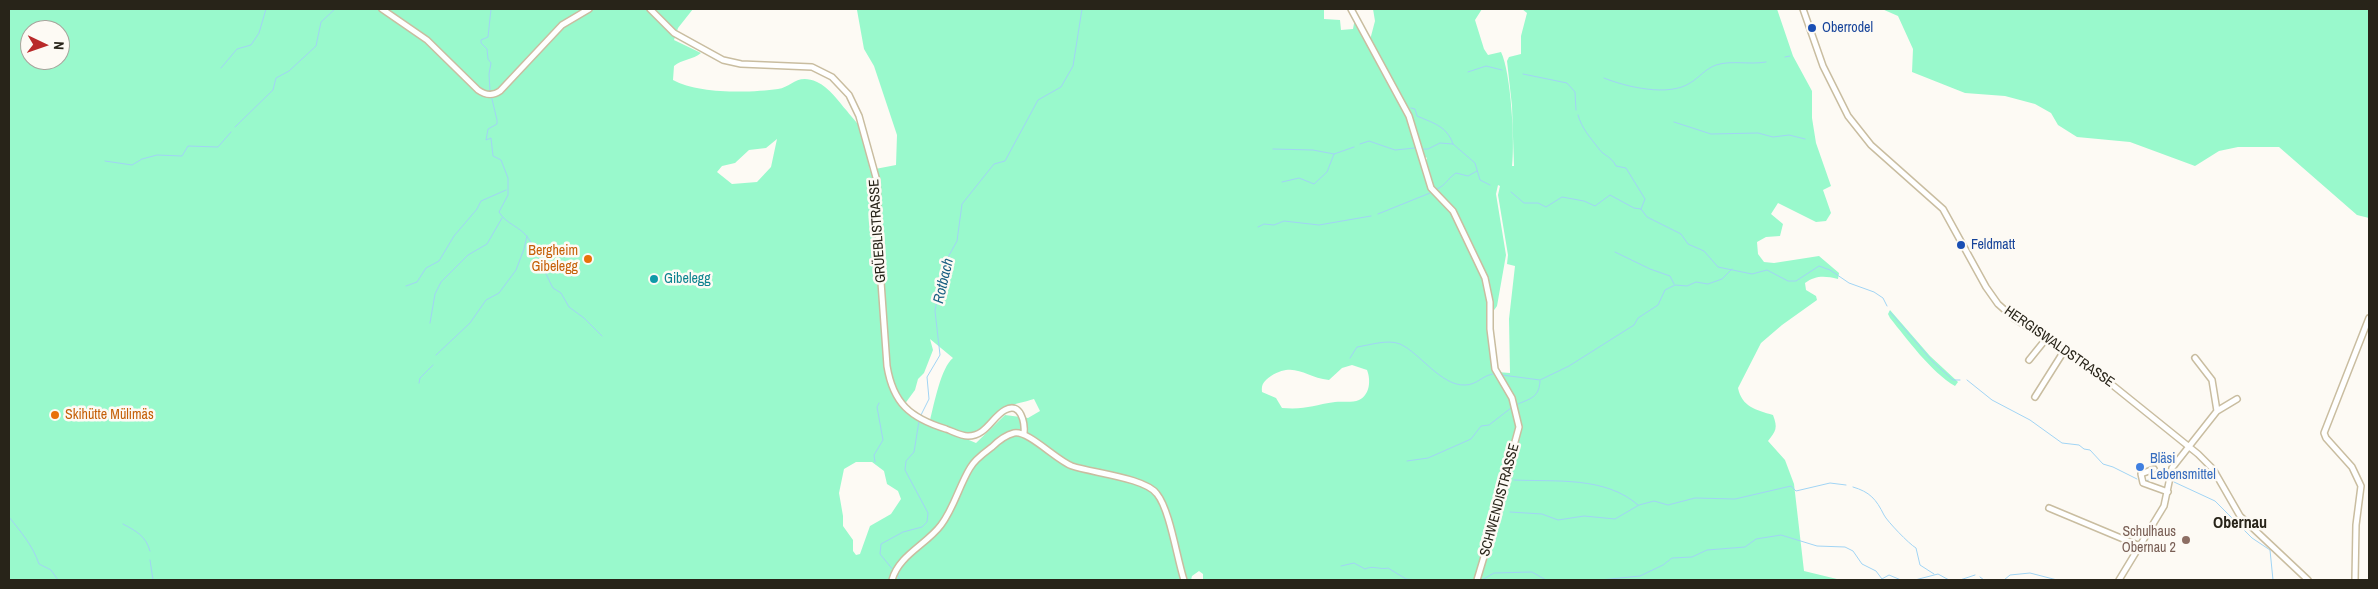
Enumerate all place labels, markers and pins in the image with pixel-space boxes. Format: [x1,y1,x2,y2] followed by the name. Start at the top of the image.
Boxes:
[1822,20,1873,36] place label: Oberrodel
[1806,22,1818,34] marker: Oberrodel
[1971,237,2015,253] place label: Feldmatt
[1955,239,1967,251] marker: Feldmatt
[528,243,578,276] place label: Bergheim Gibelegg
[582,253,594,265] marker: Bergheim Gibelegg
[664,271,711,287] place label: Gibelegg
[648,273,660,285] marker: Gibelegg
[65,407,154,423] place label: Skihütte Mülimäs
[49,409,61,421] marker: Skihütte Mülimäs
[2150,451,2216,484] place label: Bläsi Lebensmittel
[2134,461,2146,473] marker: Bläsi Lebensmittel
[2122,524,2176,556] place label: Schulhaus Obernau 2
[2180,534,2192,546] marker: Schulhaus Obernau 2

